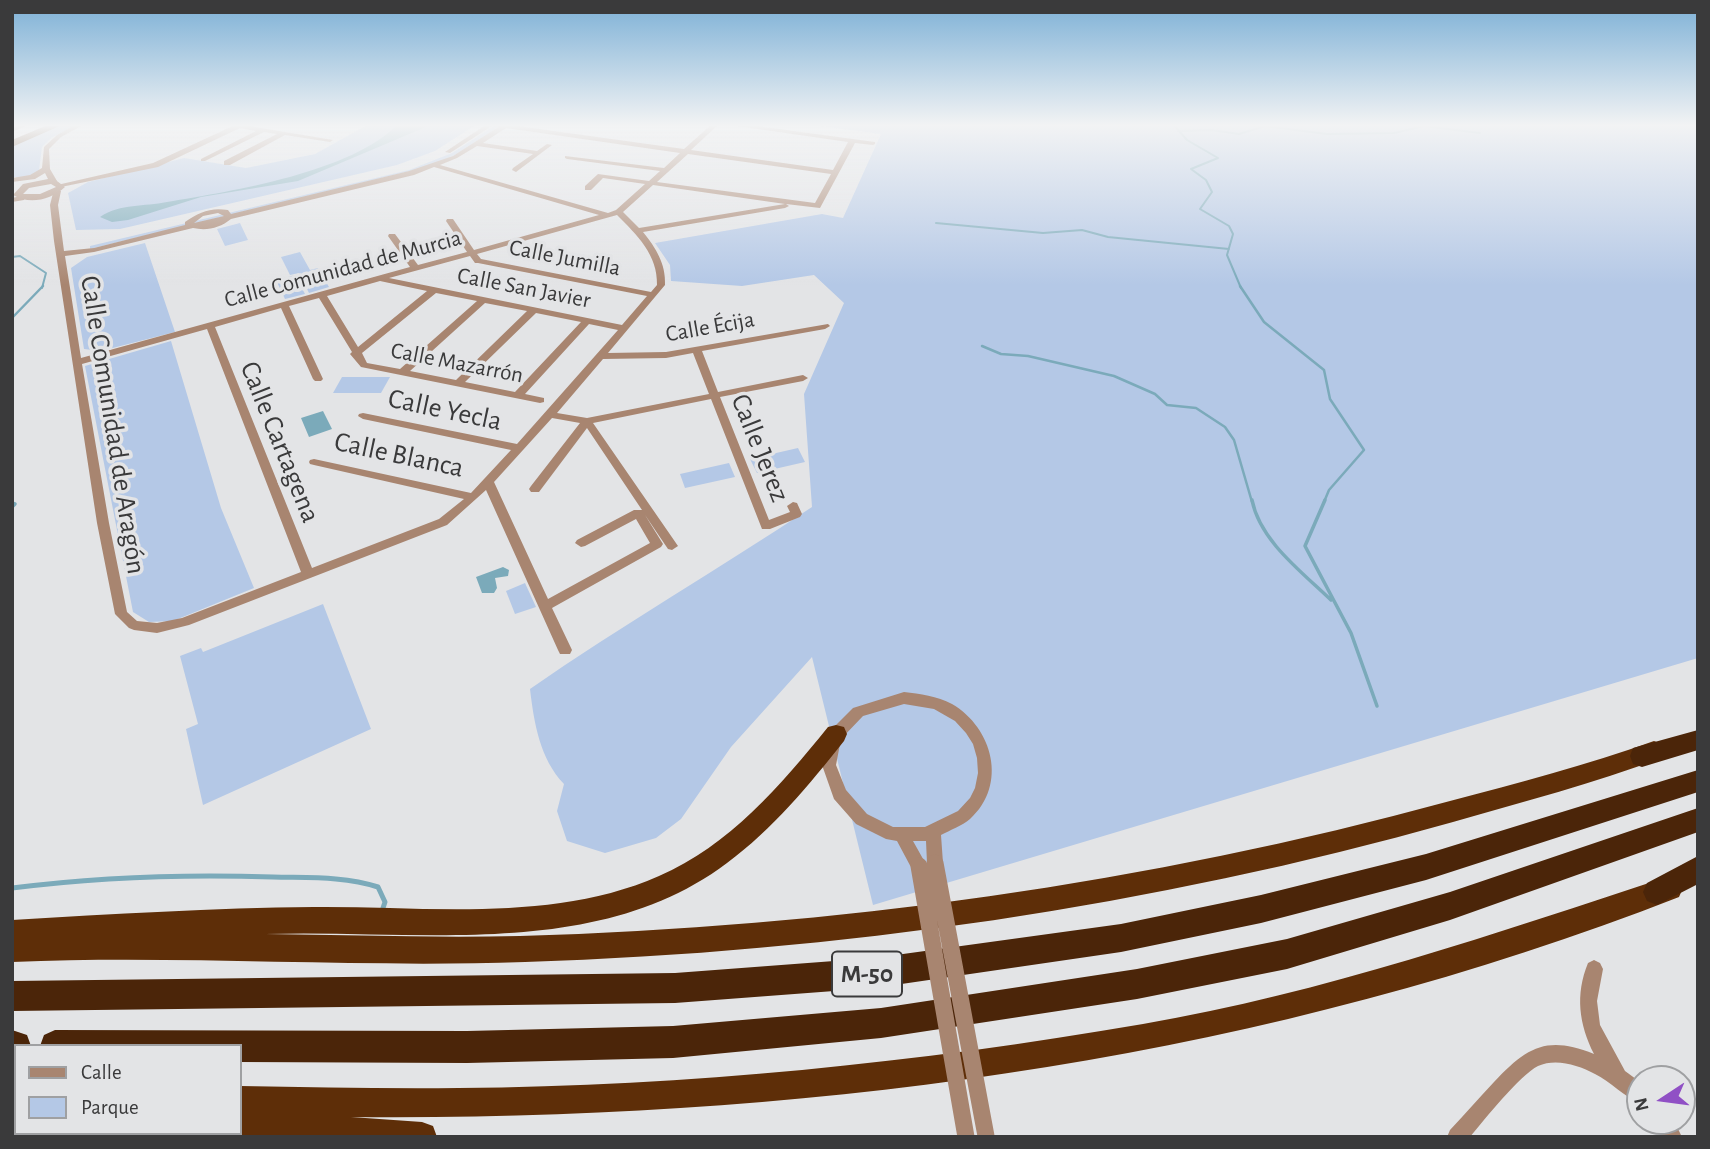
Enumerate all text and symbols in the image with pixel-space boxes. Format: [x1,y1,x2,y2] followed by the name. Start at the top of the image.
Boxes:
[221,224,465,314] street label: Calle Comunidad de Murcia
[507,234,623,282] street label: Calle Jumilla
[455,262,593,314] street label: Calle San Javier
[73,273,153,577] street label: Calle Comunidad de Aragón
[663,306,757,348] street label: Calle Écija
[388,337,526,389] street label: Calle Mazarrón
[232,356,328,528] street label: Calle Cartagena
[385,382,505,438] street label: Calle Yecla
[723,389,797,507] street label: Calle Jerez
[331,425,467,485] street label: Calle Blanca
[832,951,902,996] road number: M-50
[14,1044,242,1135] legend
[81,1062,122,1083] text: Calle
[1626,1065,1696,1135] north arrow
[1631,1096,1653,1113] text: N
[81,1097,139,1118] text: Parque

